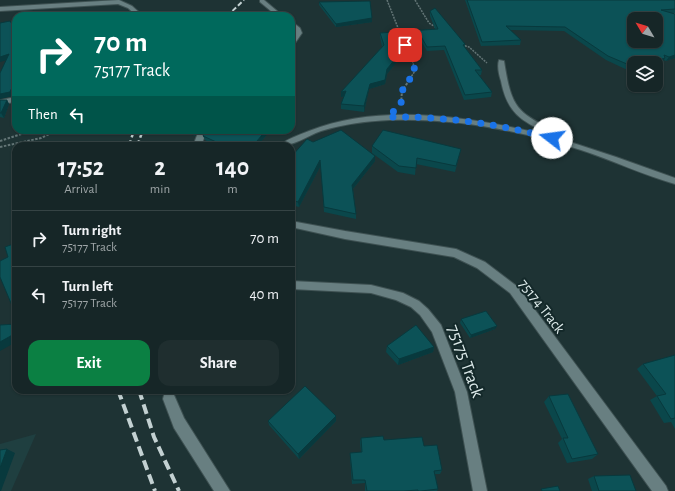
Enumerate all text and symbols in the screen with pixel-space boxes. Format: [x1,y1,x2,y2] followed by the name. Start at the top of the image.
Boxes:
[627,12,663,48] north arrow
[627,12,663,92] map controls
[28,28,80,80] icon: right
[388,28,422,62] pin
[94,29,148,57] text: 70 m
[394,34,416,56] icon: arrive
[627,56,663,92] button: layers
[94,62,170,80] text: 75177 Track
[66,104,88,126] icon: left
[28,107,58,122] text: Then
[531,117,573,159] position arrow
[58,156,104,180] text: 17:52
[154,156,166,180] text: 2
[216,156,249,180] text: 140
[64,183,98,196] text: Arrival
[150,183,170,196] text: min
[227,183,238,196] text: m
[62,223,121,238] text: Turn right
[28,228,50,250] icon: right
[250,231,279,246] text: 70 m
[62,241,117,254] text: 75177 Track
[516,276,567,336] street label: 75174 Track
[62,279,113,294] text: Turn left
[28,284,50,306] icon: left
[249,287,279,302] text: 40 m
[62,297,117,310] text: 75177 Track
[444,323,487,401] street label: 75175 Track
[28,340,150,386] button: Exit
[158,340,279,386] button: Share

